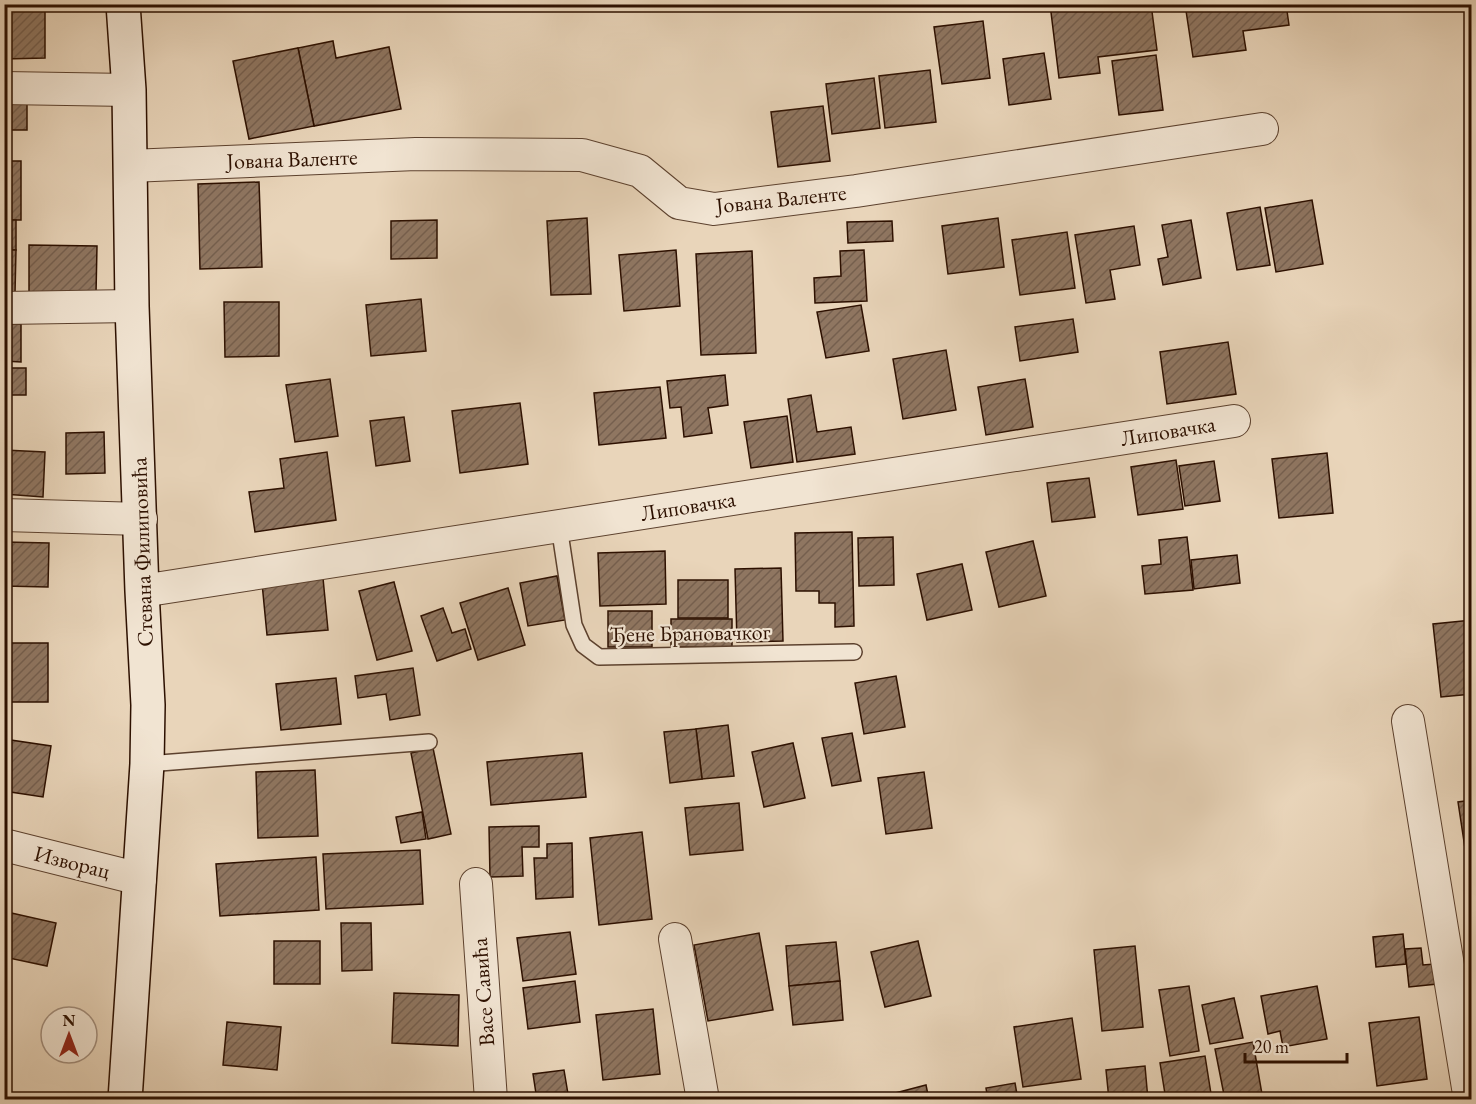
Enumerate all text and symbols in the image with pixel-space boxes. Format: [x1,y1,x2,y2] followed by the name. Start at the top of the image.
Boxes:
[224,142,358,176] street label: Јована Валенте
[712,178,848,220] street label: Јована Валенте
[1118,409,1218,453] street label: Липовачка
[124,457,160,647] street label: Стевана Филиповића
[638,484,738,528] street label: Липовачка
[609,617,771,649] street label: Ђене Брановачког
[31,839,114,886] street label: Изворац
[465,937,501,1047] street label: Васе Савића
[39,1005,99,1065] north arrow
[63,1010,76,1031] text: N
[1245,1026,1347,1064] scale bar
[1254,1035,1289,1058] text: 20 m

